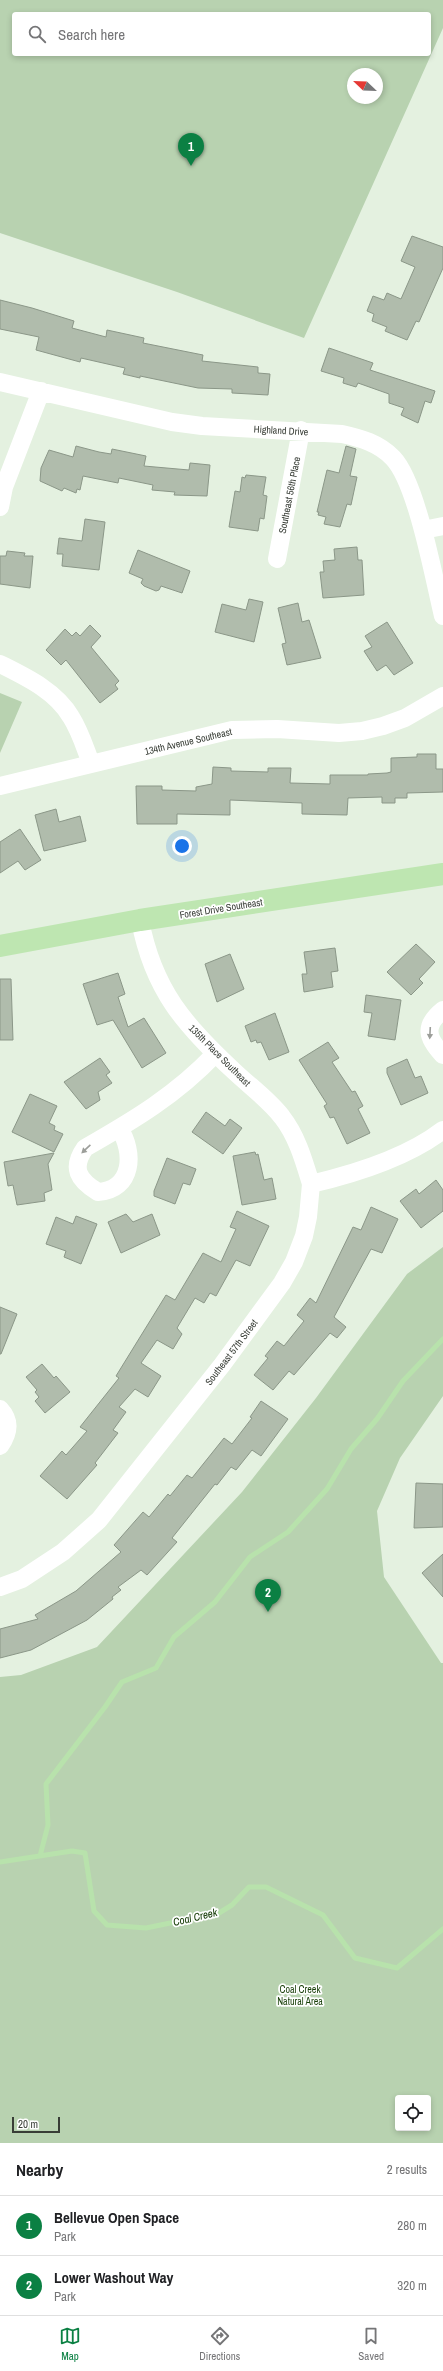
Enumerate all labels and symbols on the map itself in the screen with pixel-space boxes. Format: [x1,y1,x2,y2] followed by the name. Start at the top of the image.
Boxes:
[347,68,383,104] north arrow
[178,133,204,166] pin: 1
[253,423,309,438] street label: Highland Drive
[276,455,303,535] street label: Southeast 56th Place
[143,725,234,758] street label: 134th Avenue Southeast
[172,836,192,856] your location
[179,895,264,921] street label: Forest Drive Southeast
[186,1022,254,1090] street label: 135th Place Southeast
[427,1026,434,1039] one-way arrow
[81,1144,91,1153] one-way arrow
[202,1316,261,1388] street label: Southeast 57th Street
[255,1579,281,1612] pin: 2
[171,1905,219,1929] water label: Coal Creek
[277,1983,323,2008] park label: Coal Creek Natural Area
[12,2115,60,2134] scale bar

